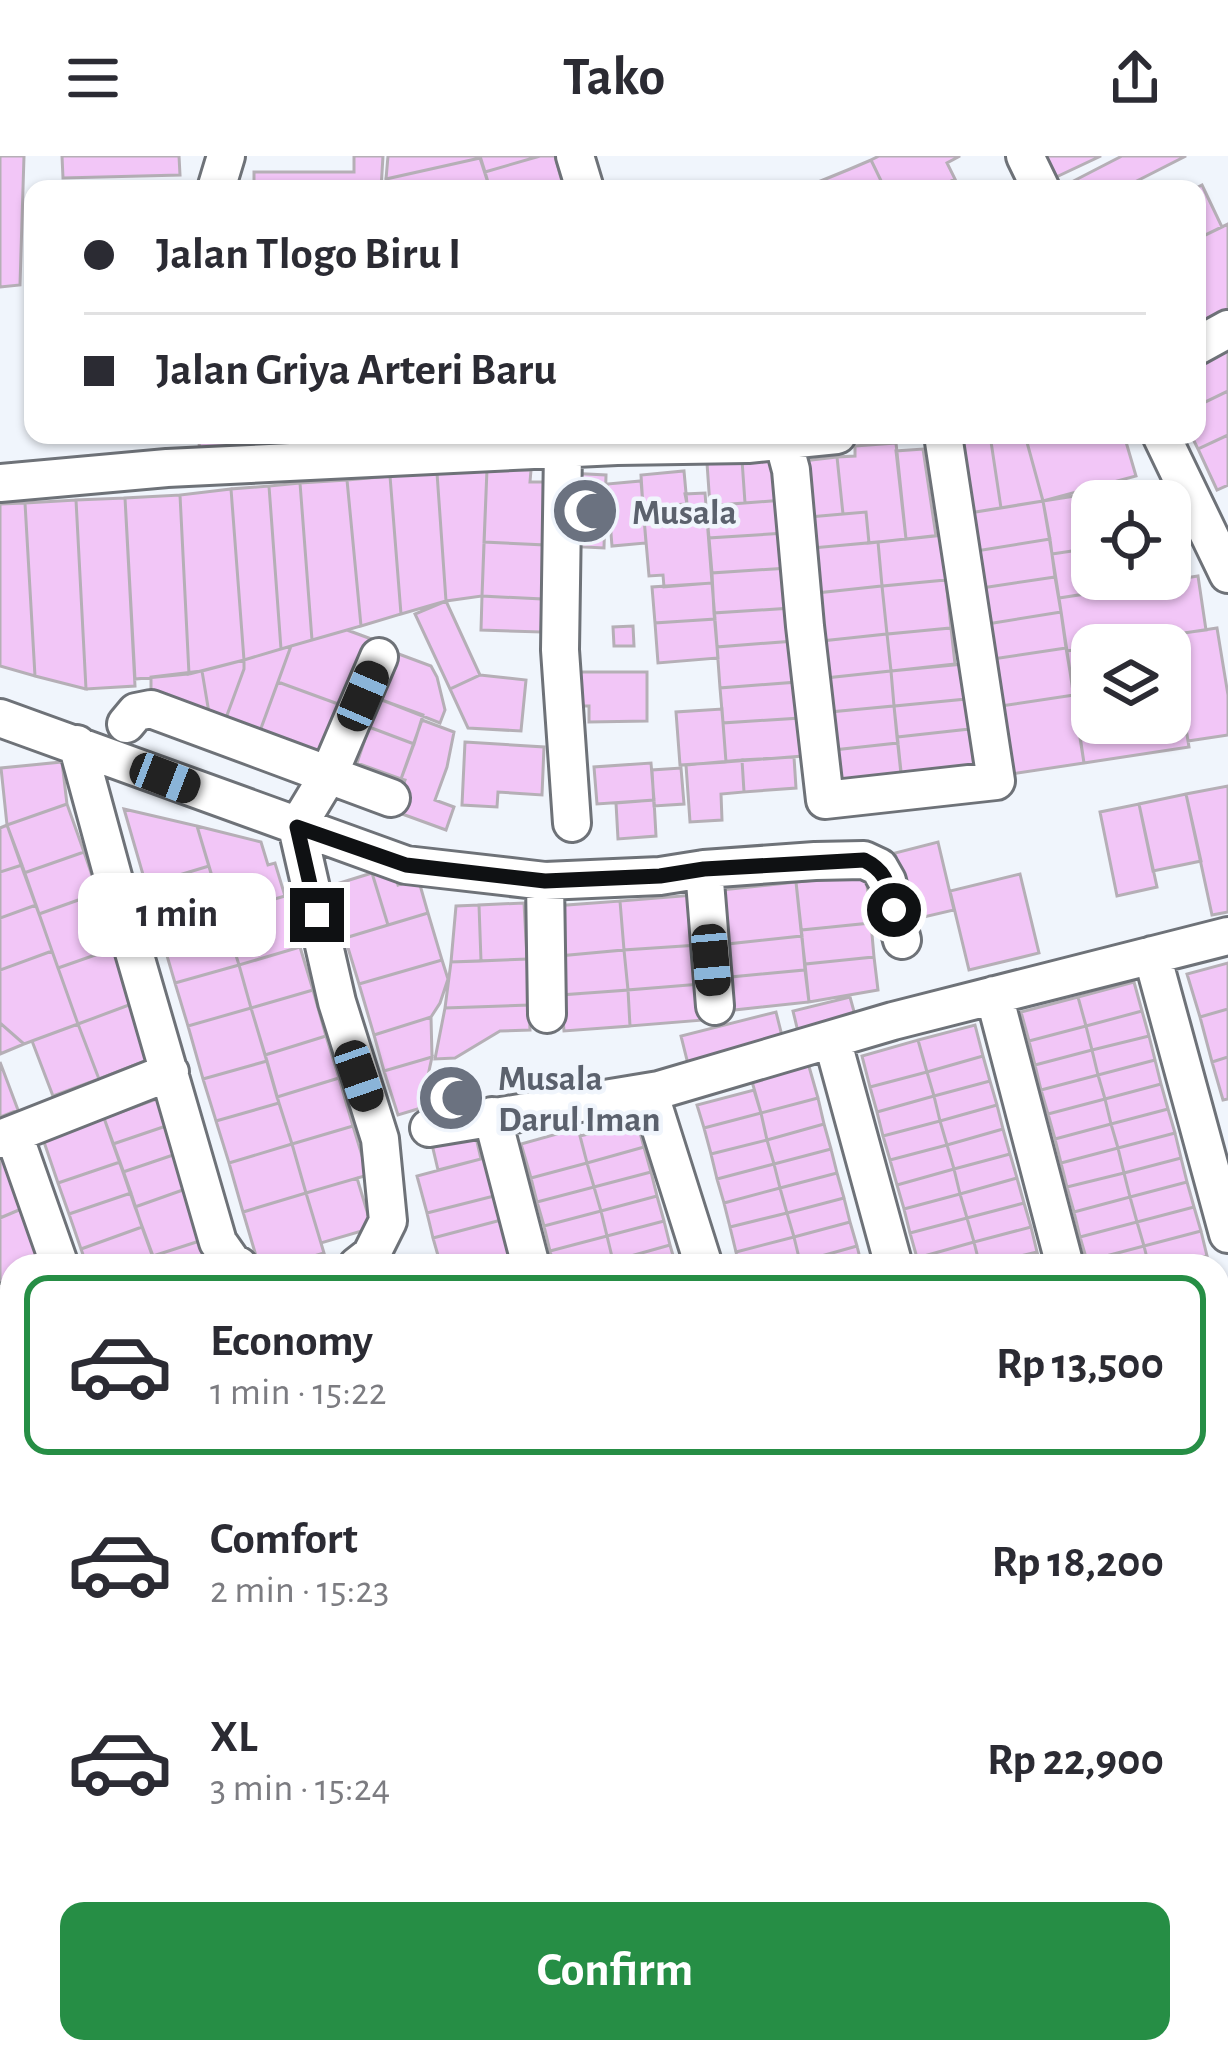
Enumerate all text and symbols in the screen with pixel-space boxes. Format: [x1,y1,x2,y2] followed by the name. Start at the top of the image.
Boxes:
[60,45,126,111] icon: menu
[1102,45,1168,111] icon: share
[563,51,665,105] text: Tako
[156,232,461,277] text: Jalan Tlogo Biru I
[156,348,557,393] text: Jalan Griya Arteri Baru
[550,476,620,546] mosque icon: Musala
[1071,480,1191,744] map controls
[1071,480,1191,600] button: locate
[632,495,737,531] place label: Musala
[1071,624,1191,744] button: layers
[332,656,394,736] car
[125,748,205,808] car
[77,873,275,957] callout: 1 min
[867,883,921,937] route start
[290,888,344,942] route end
[136,895,218,934] text: 1 min
[690,923,732,997] car
[330,1036,388,1116] car
[498,1061,661,1138] place label: Musala Darul Iman
[416,1063,486,1133] mosque icon: Musala Darul Iman
[66,1311,174,1419] icon: car
[210,1319,373,1364] text: Economy
[996,1342,1164,1387] text: Rp 13,500
[210,1373,387,1412] text: 1 min · 15:22
[66,1509,174,1617] icon: car
[210,1517,358,1562] text: Comfort
[991,1540,1164,1585] text: Rp 18,200
[210,1571,389,1610] text: 2 min · 15:23
[66,1707,174,1815] icon: car
[210,1715,258,1760] text: XL
[987,1738,1164,1783] text: Rp 22,900
[210,1769,390,1808] text: 3 min · 15:24
[60,1902,1170,2040] button: Confirm

